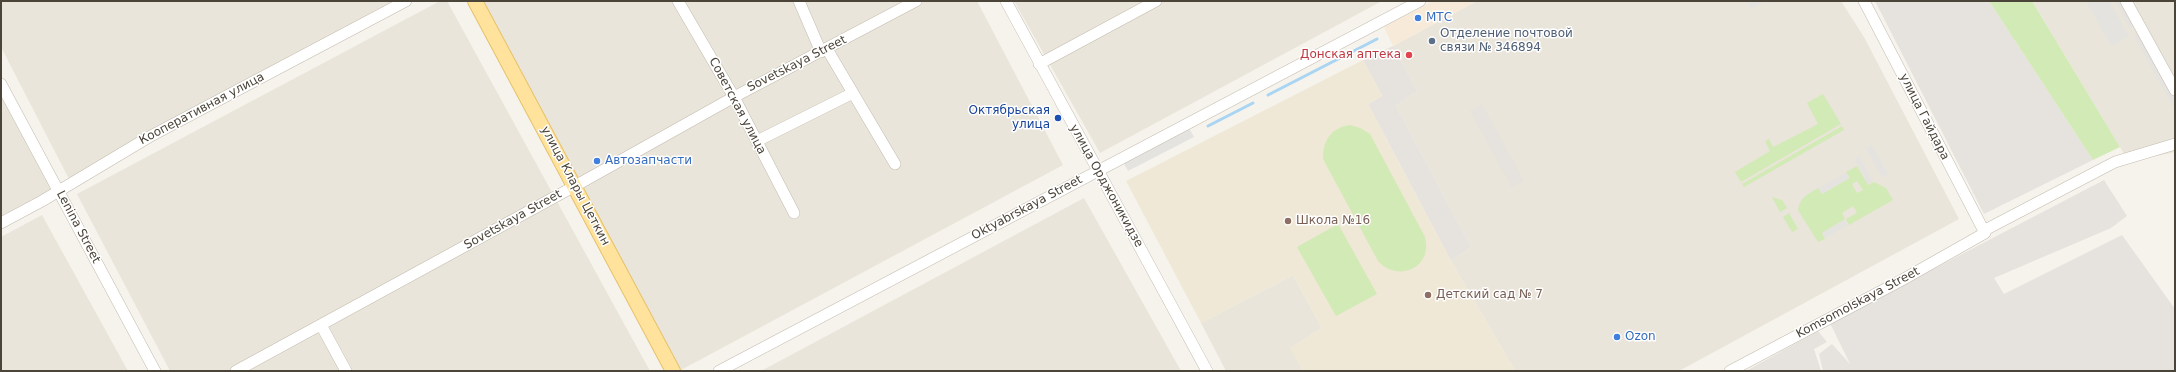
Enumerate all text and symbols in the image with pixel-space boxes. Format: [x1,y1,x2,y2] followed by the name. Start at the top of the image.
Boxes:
[1426,11,1452,25] place label: МТС
[1413,13,1423,23] marker: МТС
[1440,27,1573,55] place label: Отделение почтовой связи № 346894
[745,33,849,95] street label: Sovetskaya Street
[1427,36,1437,46] marker: Отделение почтовой связи № 346894
[1300,48,1401,62] place label: Донская аптека
[1404,50,1414,60] marker: Донская аптека
[705,55,769,157] street label: Советская улица
[137,70,267,148] street label: Кооперативная улица
[1896,71,1952,163] street label: улица Гайдара
[969,104,1050,132] place label: Октябрьская улица
[1053,113,1063,123] marker: Октябрьская улица
[1066,122,1146,250] street label: улица Орджоникидзе
[537,124,613,248] street label: улица Клары Цеткин
[605,154,692,168] place label: Автозапчасти
[592,156,602,166] marker: Автозапчасти
[969,173,1085,243] street label: Oktyabrskaya Street
[462,187,564,253] street label: Sovetskaya Street
[53,188,103,266] street label: Lenina Street
[1296,214,1370,228] place label: Школа №16
[1283,216,1293,226] marker: Школа №16
[1794,264,1922,342] street label: Komsomolskaya Street
[1436,288,1543,302] place label: Детский сад № 7
[1423,290,1433,300] marker: Детский сад № 7
[1625,330,1656,344] place label: Ozon
[1612,332,1622,342] marker: Ozon

